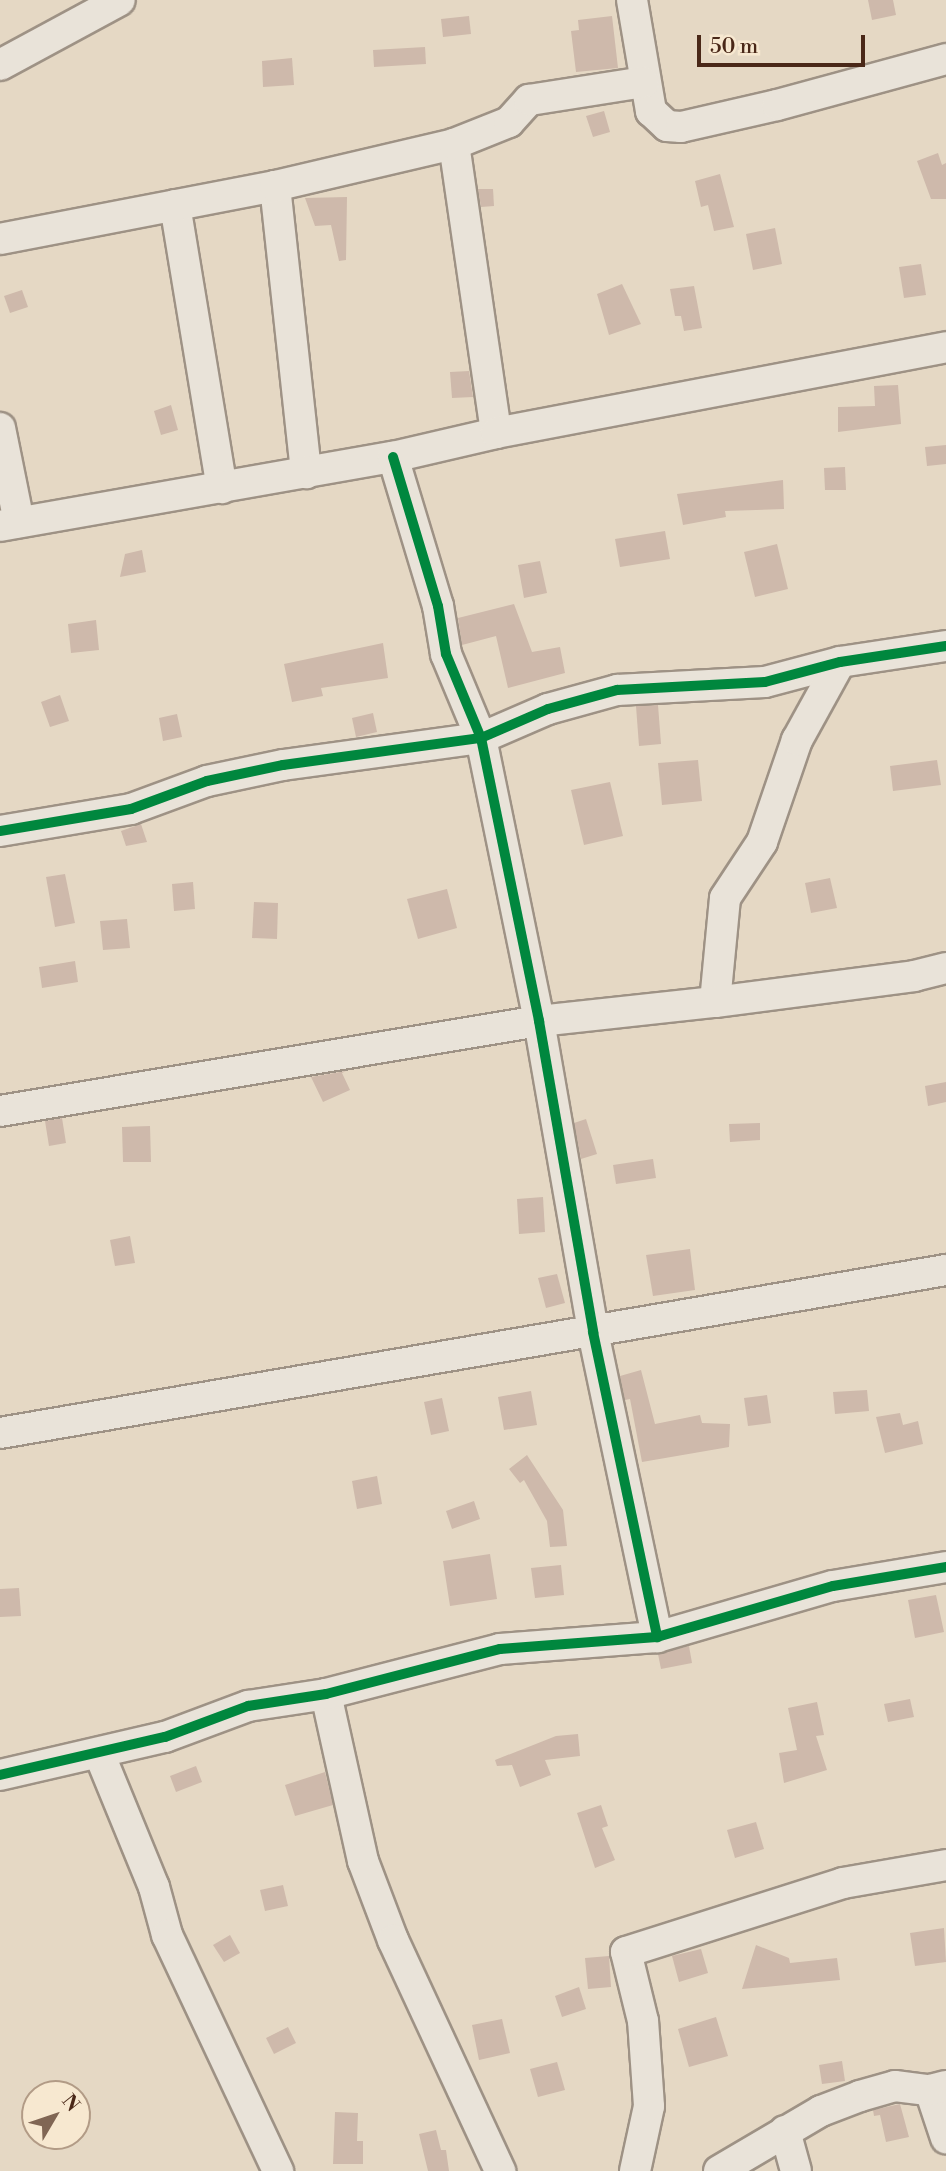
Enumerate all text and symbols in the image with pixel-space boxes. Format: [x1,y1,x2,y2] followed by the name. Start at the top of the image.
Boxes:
[701,21,869,65] scale bar
[710,34,758,60] text: 50 m
[21,2080,91,2150] north arrow
[57,2090,85,2116] text: N

